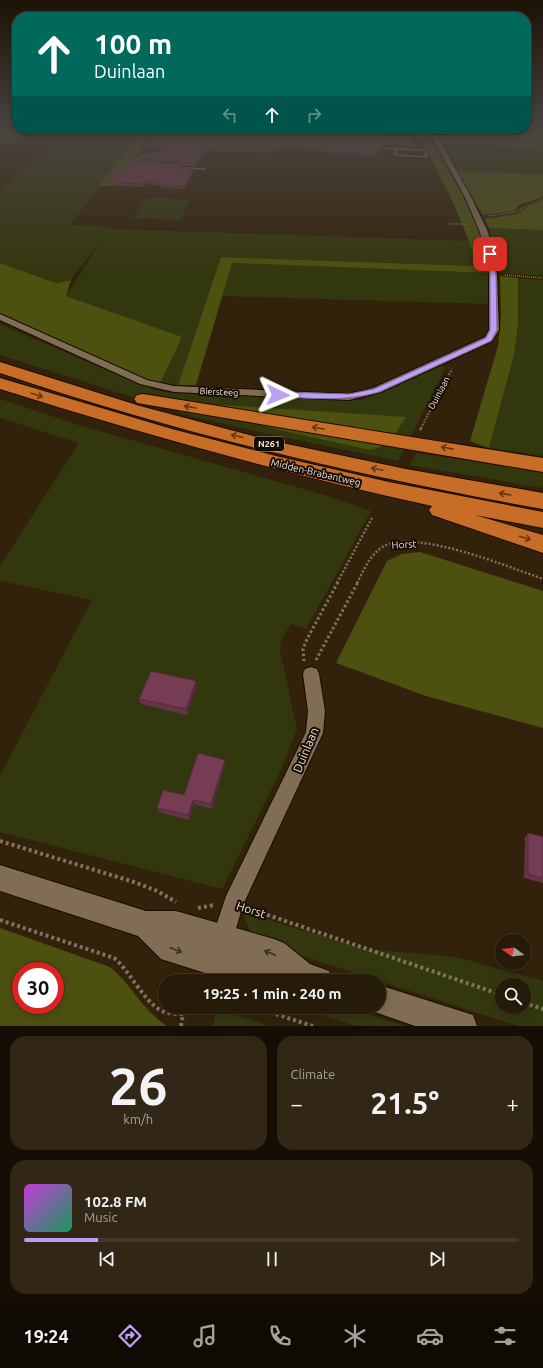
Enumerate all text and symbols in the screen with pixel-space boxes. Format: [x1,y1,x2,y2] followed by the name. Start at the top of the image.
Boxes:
[28,28,80,80] icon: ahead
[94,28,172,59] text: 100 m
[94,61,165,81] text: Duinlaan
[219,104,241,126] icon: left
[261,104,283,126] icon: ahead
[303,104,325,126] icon: right
[473,237,507,271] pin
[479,243,501,265] icon: arrive
[257,374,299,416] position arrow
[426,375,452,411] street label: Duinlaan
[199,386,239,398] street label: Biersteeg
[30,392,43,399] one-way arrow
[184,402,197,410] one-way arrow
[312,424,325,432] one-way arrow
[231,432,244,440] one-way arrow
[254,437,284,451] road number: N261
[440,444,453,452] one-way arrow
[270,457,362,488] street label: Midden-Brabantweg
[371,465,384,473] one-way arrow
[499,489,512,497] one-way arrow
[518,535,531,542] one-way arrow
[391,538,417,551] street label: Horst
[290,725,321,774] street label: Duinlaan
[235,899,268,920] street label: Horst
[495,934,531,970] north arrow
[495,934,531,1014] map controls
[170,946,182,954] one-way arrow
[265,949,277,956] one-way arrow
[12,962,64,1014] speed limit sign: 30
[495,978,531,1014] button: search
[203,985,341,1002] text: 19:25 · 1 min · 240 m
[109,1057,168,1115] text: 26
[291,1067,335,1081] text: Climate
[370,1086,439,1120] text: 21.5°
[291,1091,303,1116] text: −
[507,1091,519,1116] text: +
[123,1112,153,1126] text: km/h
[84,1193,147,1210] text: 102.8 FM
[84,1210,118,1224] text: Music
[96,1248,118,1270] icon: previous
[261,1248,283,1270] icon: pause
[426,1248,448,1270] icon: next
[116,1322,144,1350] icon: directions
[191,1322,219,1350] icon: music
[266,1322,294,1350] icon: phone
[341,1322,369,1350] icon: climate
[416,1322,444,1350] icon: car
[491,1322,519,1350] icon: filters
[24,1326,69,1346] text: 19:24

